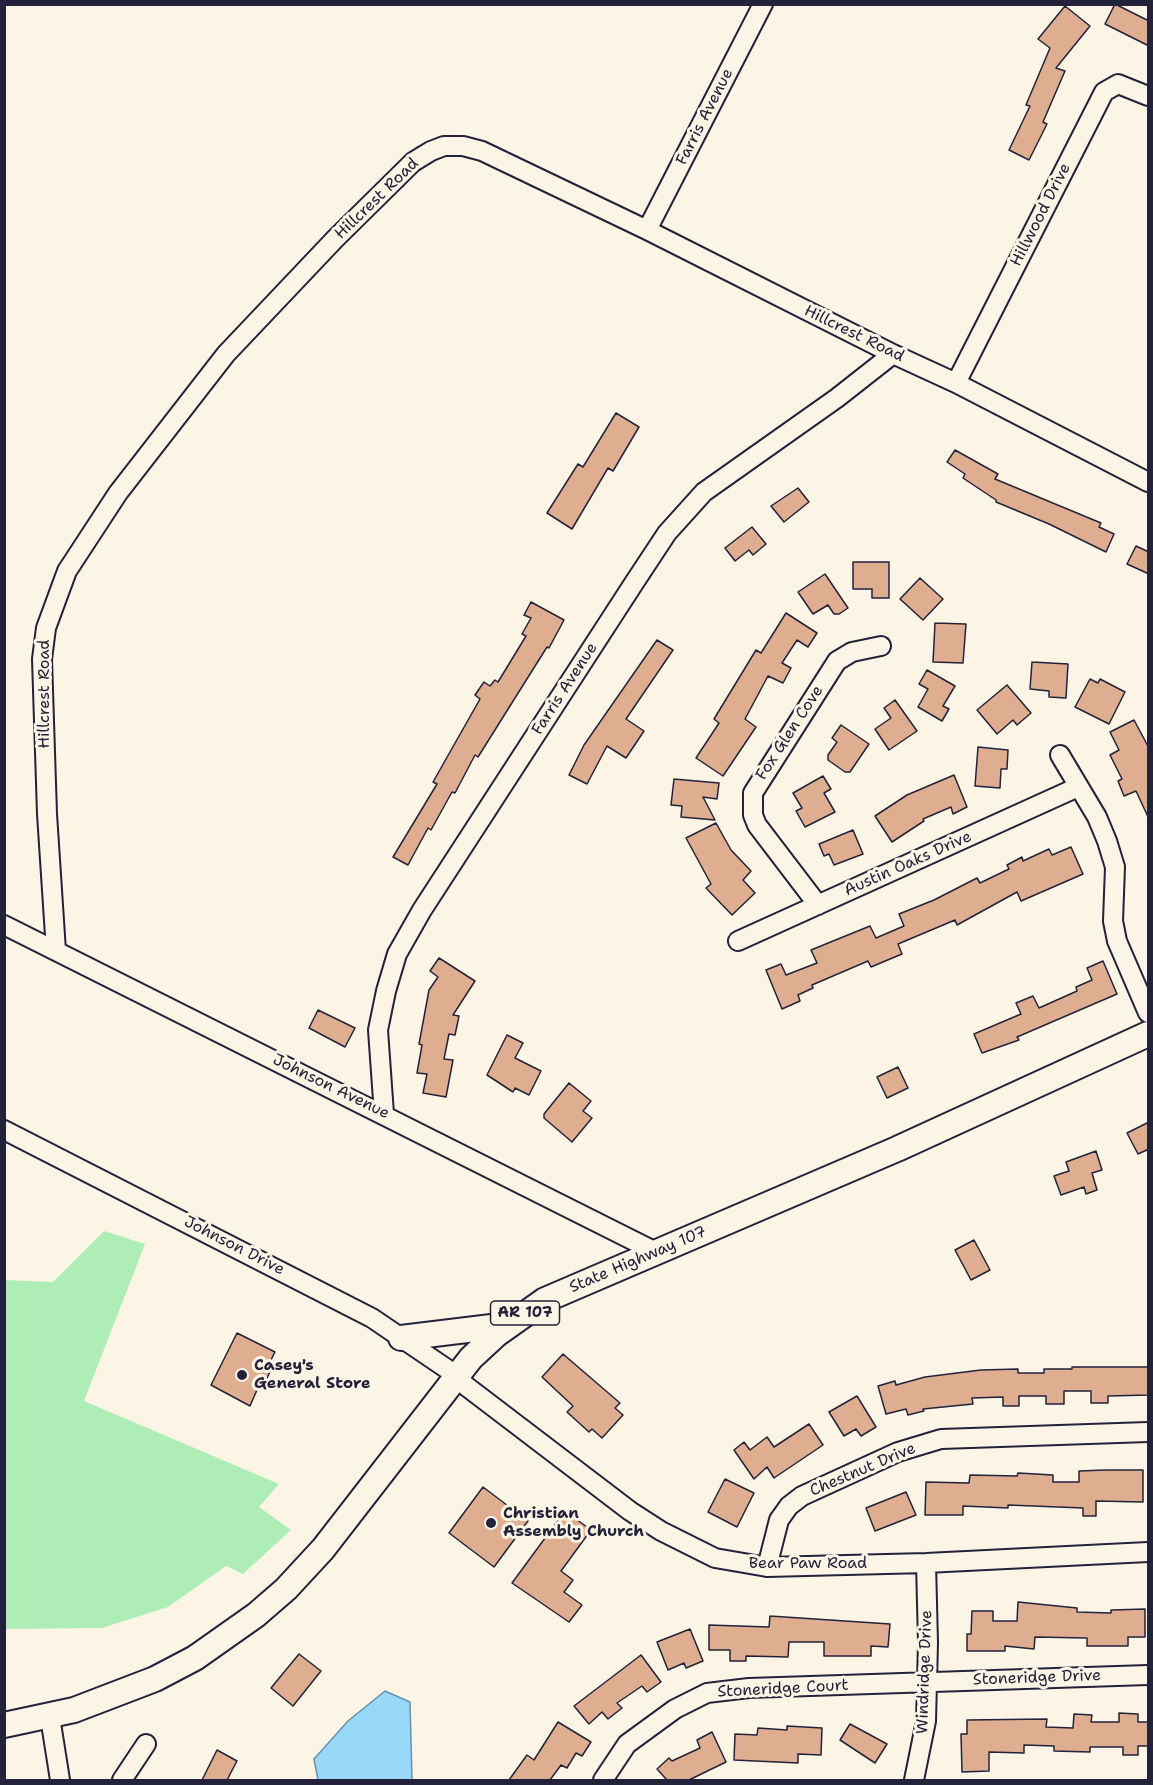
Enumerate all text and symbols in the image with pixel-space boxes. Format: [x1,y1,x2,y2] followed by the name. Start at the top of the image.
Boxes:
[672,65,738,169] street label: Farris Avenue
[331,154,423,244] street label: Hillcrest Road
[1007,160,1075,270] street label: Hillwood Drive
[801,302,907,366] street label: Hillcrest Road
[528,639,602,739] street label: Farris Avenue
[35,640,55,748] street label: Hillcrest Road
[752,682,828,784] street label: Fox Glen Cove
[841,827,975,901] street label: Austin Oaks Drive
[269,1050,393,1124] street label: Johnson Avenue
[180,1212,288,1280] street label: Johnson Drive
[567,1222,709,1298] street label: State Highway 107
[490,1301,560,1325] road number: AR 107
[254,1356,371,1394] place label: Casey's General Store
[235,1368,249,1382] marker: Casey's General Store
[807,1439,919,1501] street label: Chestnut Drive
[503,1504,644,1542] place label: Christian Assembly Church
[484,1516,498,1530] marker: Christian Assembly Church
[749,1554,867,1574] street label: Bear Paw Road
[913,1610,937,1734] street label: Windridge Drive
[973,1666,1101,1690] street label: Stoneridge Drive
[717,1676,849,1702] street label: Stoneridge Court

